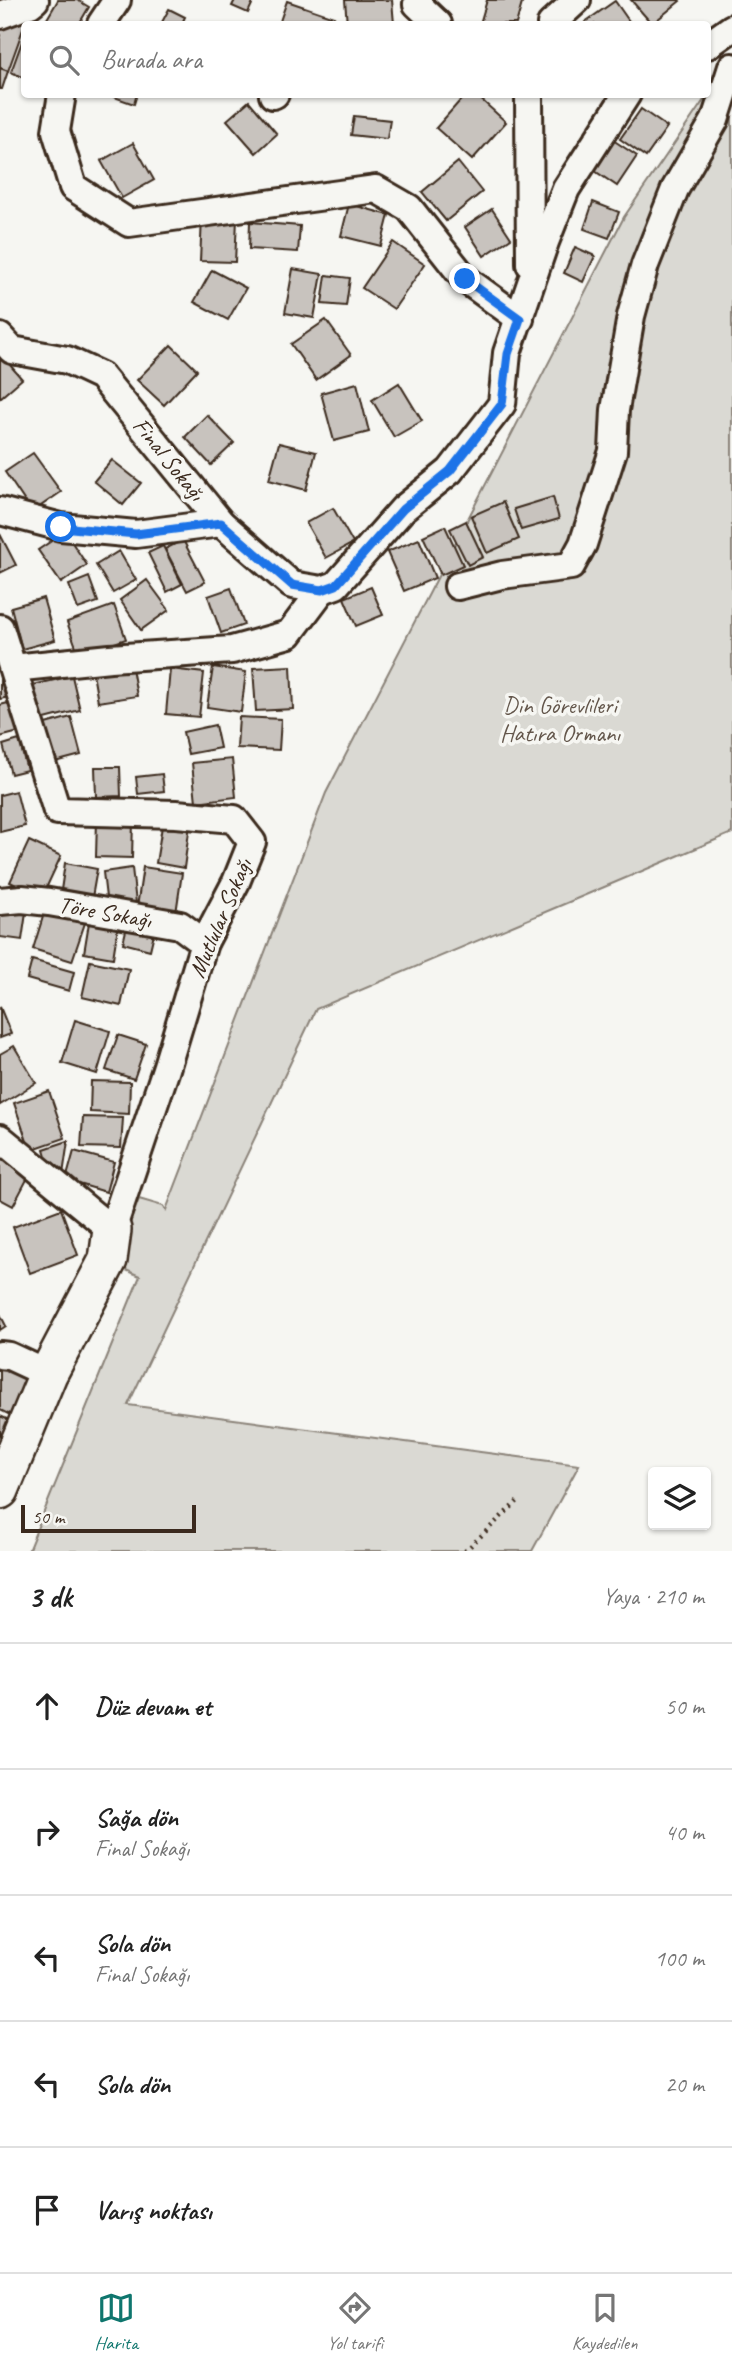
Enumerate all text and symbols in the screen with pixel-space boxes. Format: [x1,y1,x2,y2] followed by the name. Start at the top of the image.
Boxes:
[21,21,711,98] search box
[45,41,83,79] icon: search
[101,43,202,76] text: Burada ara
[449,263,480,294] route end
[126,411,213,508] street label: Final Sokağı
[45,511,76,542] route start
[500,690,622,748] park label: Din Görevlileri Hatıra Ormanı
[181,853,259,982] street label: Mutlular Sokağı
[56,889,155,935] street label: Töre Sokağı
[648,1467,711,1530] map controls
[648,1467,711,1530] button: layers
[21,1502,196,1534] scale bar
[32,1505,64,1529] text: 50 m
[28,1578,72,1616] text: 3 dk
[602,1582,704,1611] text: Yaya · 210 m
[28,1687,66,1725] icon: ahead
[95,1690,211,1723] text: Düz devam et
[665,1692,704,1721] text: 50 m
[95,1801,178,1834] text: Sağa dön
[28,1813,66,1851] icon: right
[665,1818,704,1847] text: 40 m
[95,1834,189,1863] text: Final Sokağı
[95,1927,170,1960] text: Sola dön
[28,1939,66,1977] icon: left
[655,1944,704,1973] text: 100 m
[95,1960,189,1989] text: Final Sokağı
[28,2065,66,2103] icon: left
[95,2068,170,2101] text: Sola dön
[665,2070,704,2099] text: 20 m
[28,2191,66,2229] icon: arrive
[95,2194,212,2227] text: Varış noktası
[94,2289,138,2355] tab: Harita
[327,2289,383,2355] tab: Yol tarifi
[572,2289,638,2355] tab: Kaydedilen

